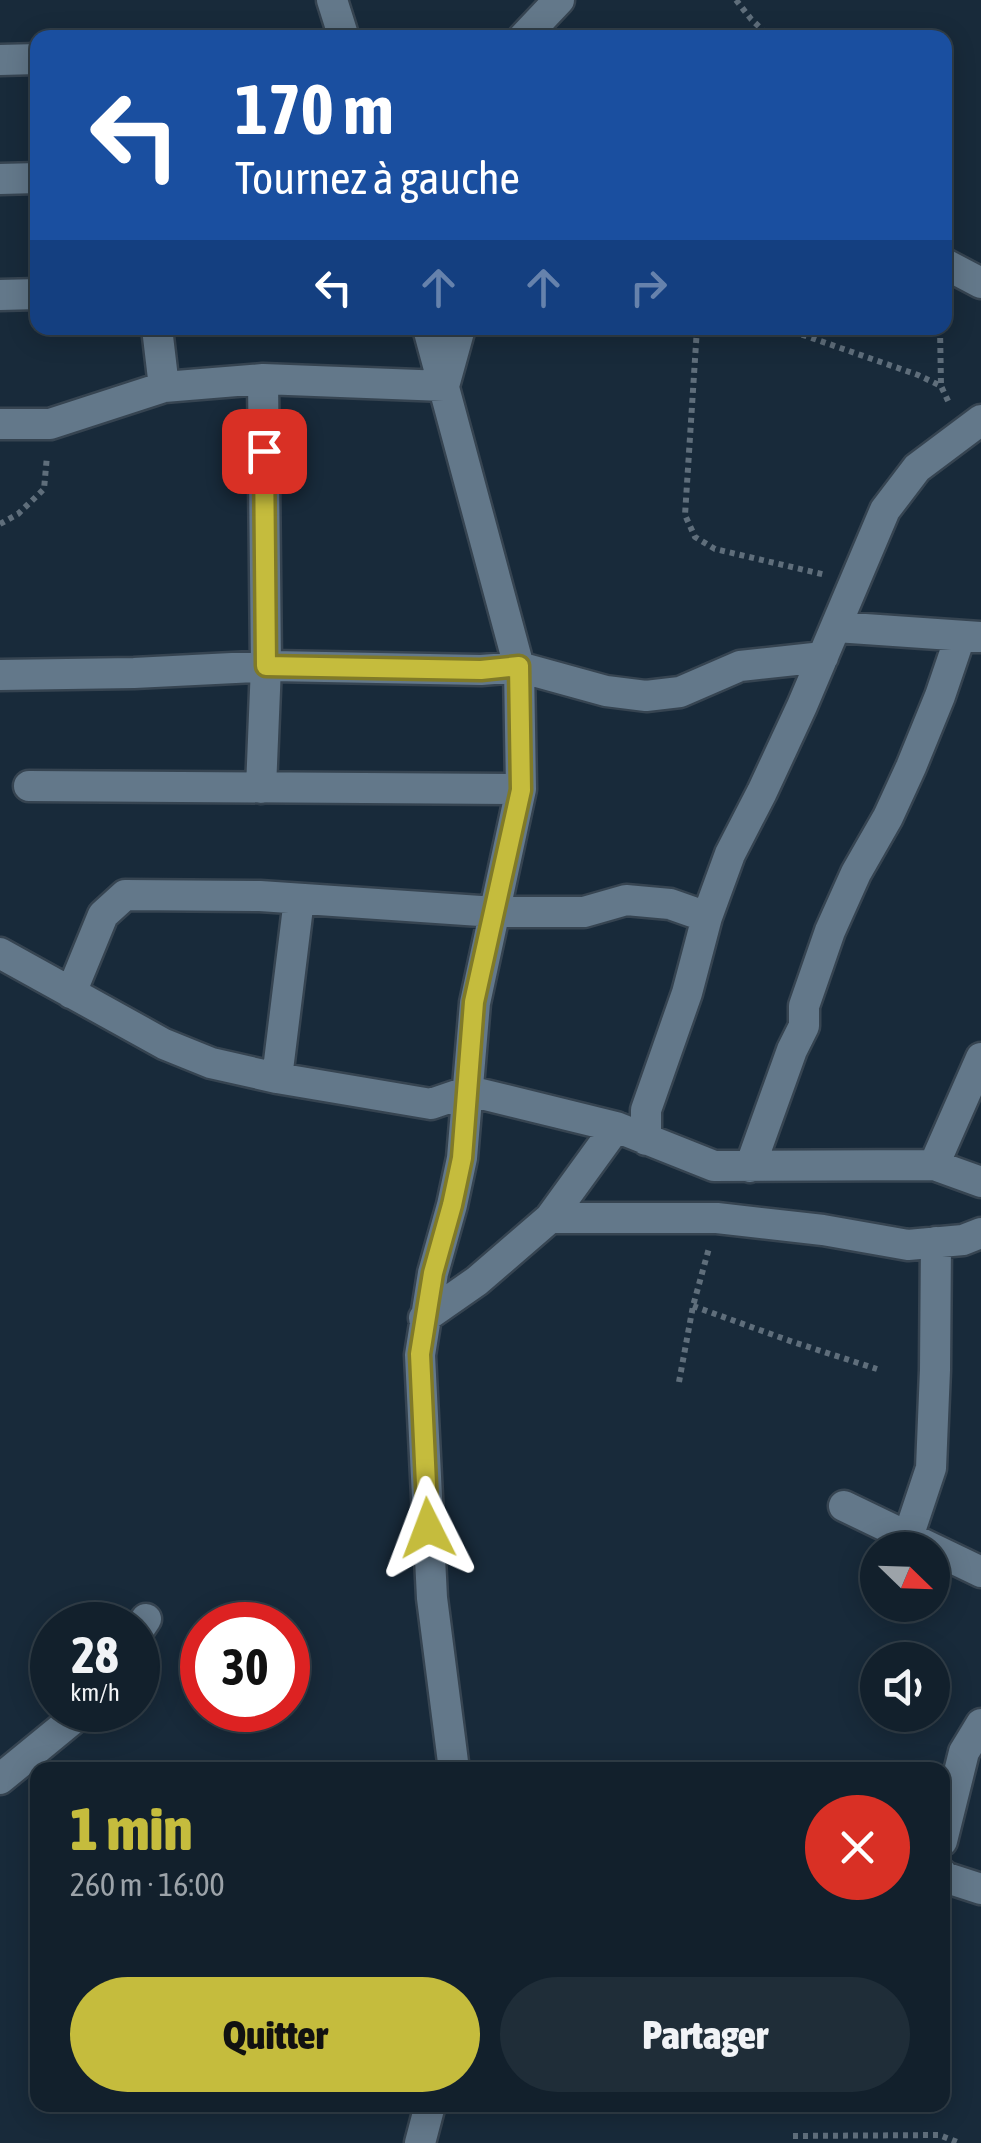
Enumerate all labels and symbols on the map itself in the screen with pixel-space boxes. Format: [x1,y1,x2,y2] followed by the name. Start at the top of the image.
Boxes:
[222,409,307,494] pin
[376,1476,480,1580] position arrow
[860,1532,950,1622] north arrow
[180,1602,310,1732] speed limit sign: 30

